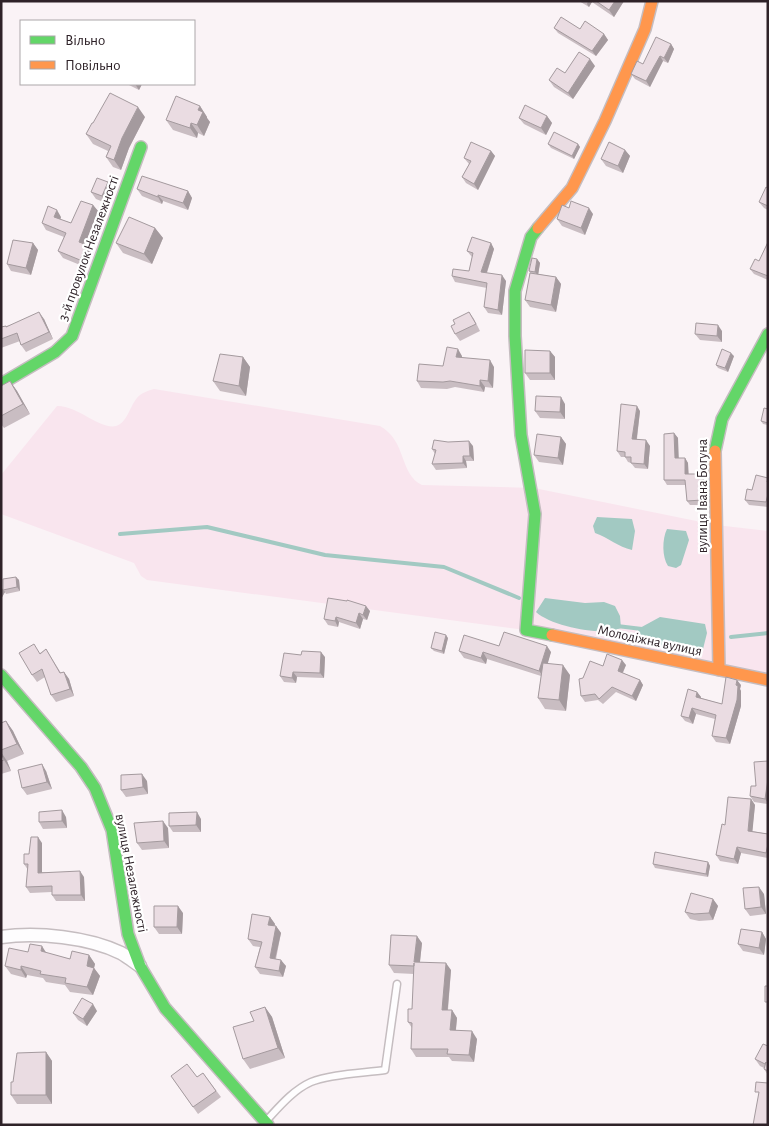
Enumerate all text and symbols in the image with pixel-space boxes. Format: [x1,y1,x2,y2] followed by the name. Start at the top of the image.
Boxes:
[20,20,195,85] legend
[65,33,105,48] text: Вільно
[65,58,121,73] text: Повільно
[56,174,122,323] street label: 3-й провулок Незалежності
[696,438,710,553] street label: вулиця Івана Богуна
[596,623,703,659] street label: Молодіжна вулиця
[113,813,149,934] street label: вулиця Незалежності

